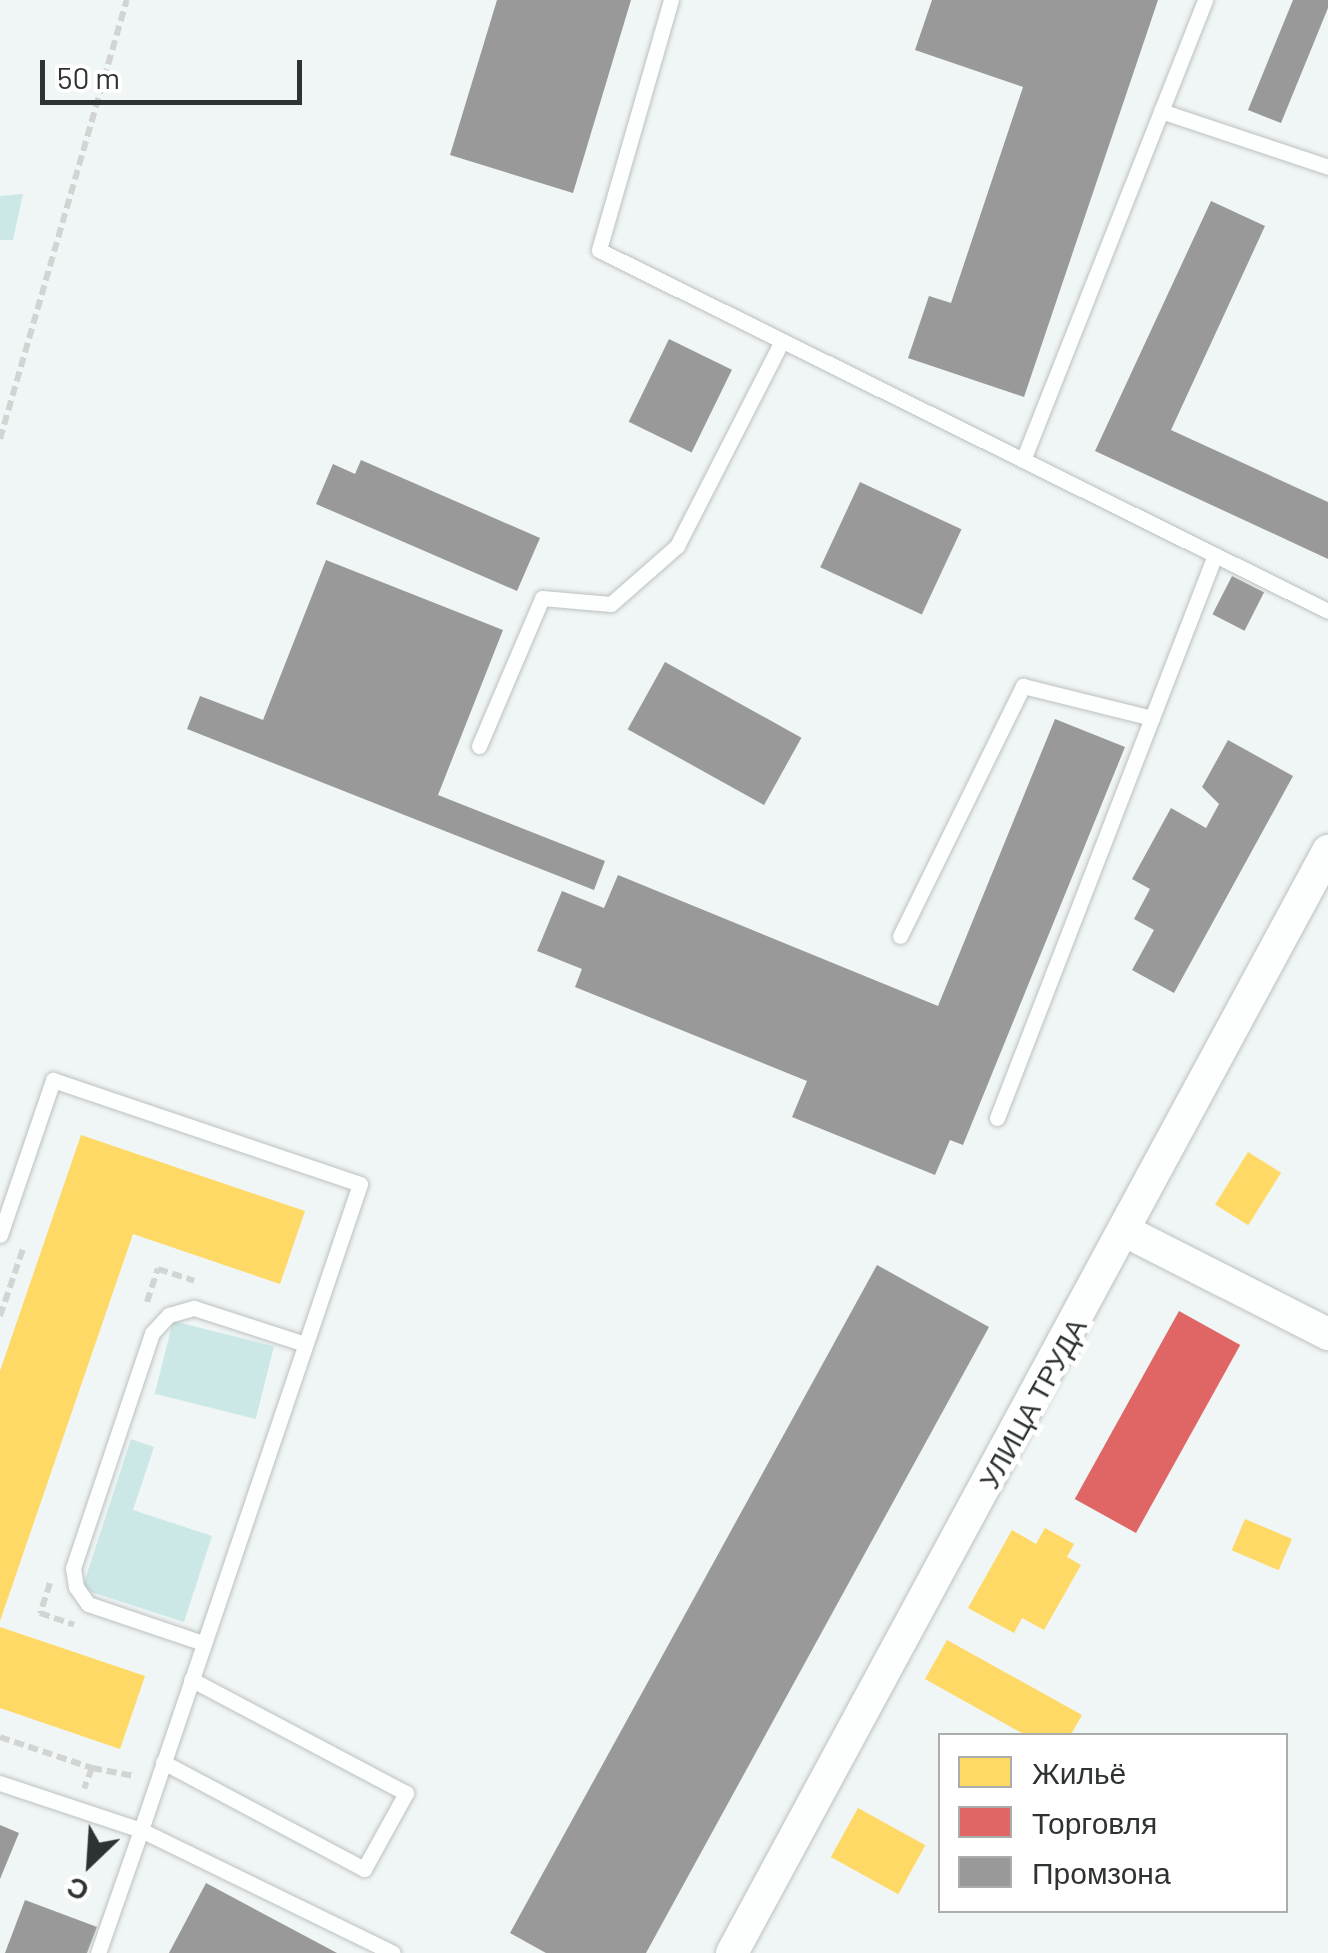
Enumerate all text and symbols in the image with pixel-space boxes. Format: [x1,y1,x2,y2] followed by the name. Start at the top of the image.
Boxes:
[45,40,308,102] scale bar
[57,59,120,95] text: 50 m
[971,1312,1093,1494] street label: УЛИЦА ТРУДА
[938,1733,1288,1913] legend
[1032,1754,1126,1790] text: Жильё
[1032,1804,1157,1840] text: Торговля
[40,1813,140,1913] north arrow
[1032,1854,1171,1890] text: Промзона
[61,1871,94,1910] text: С

